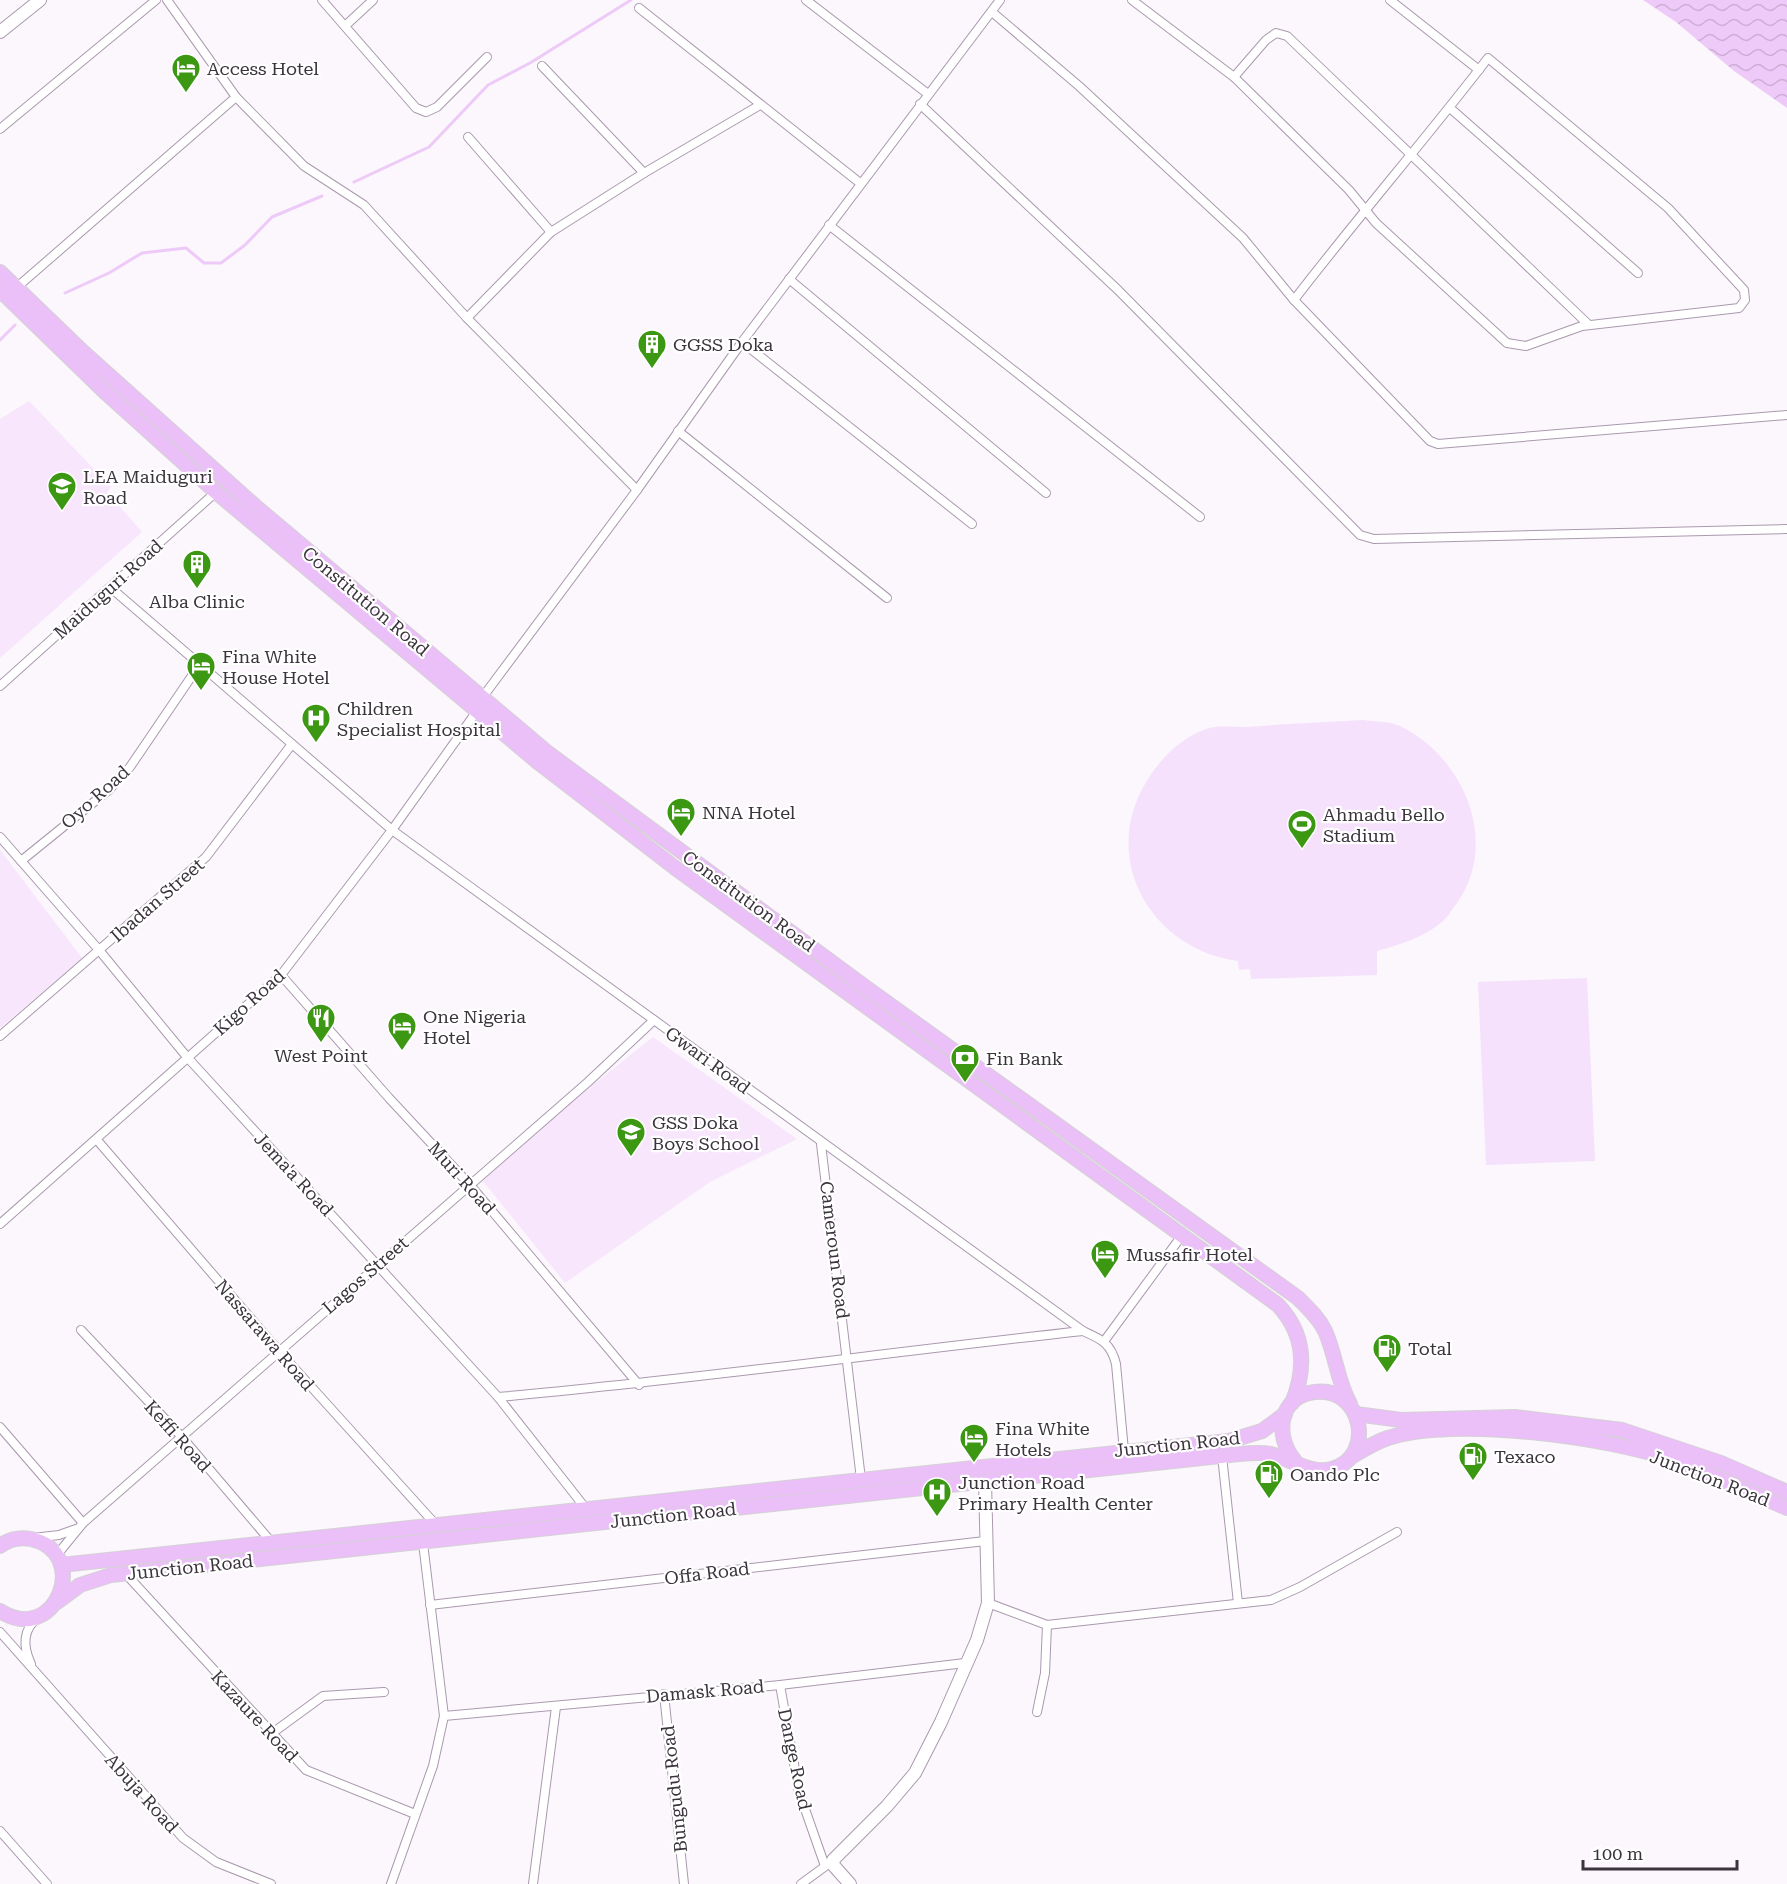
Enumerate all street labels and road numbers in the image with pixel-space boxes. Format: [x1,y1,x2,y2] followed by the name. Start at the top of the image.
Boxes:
[49,535,167,643] street label: Maiduguri Road
[299,542,434,660] street label: Constitution Road
[57,761,134,833] street label: Oyo Road
[679,846,820,956] street label: Constitution Road
[106,854,208,946] street label: Ibadan Street
[209,964,289,1039] street label: Kigo Road
[661,1022,755,1098] street label: Gwari Road
[250,1128,338,1220] street label: Jema'a Road
[424,1137,500,1219] street label: Muri Road
[816,1180,854,1321] street label: Cameroun Road
[318,1232,412,1318] street label: Lagos Street
[211,1275,319,1395] street label: Nassarawa Road
[140,1396,216,1477] street label: Keffi Road
[1113,1427,1242,1461] street label: Junction Road
[1647,1445,1773,1511] street label: Junction Road
[609,1498,738,1532] street label: Junction Road
[126,1550,255,1584] street label: Junction Road
[663,1557,751,1589] street label: Offa Road
[207,1666,303,1767] street label: Kazaure Road
[645,1675,765,1707] street label: Damask Road
[774,1706,816,1812] street label: Dange Road
[657,1724,691,1854] street label: Bungudu Road
[101,1749,183,1837] street label: Abuja Road

